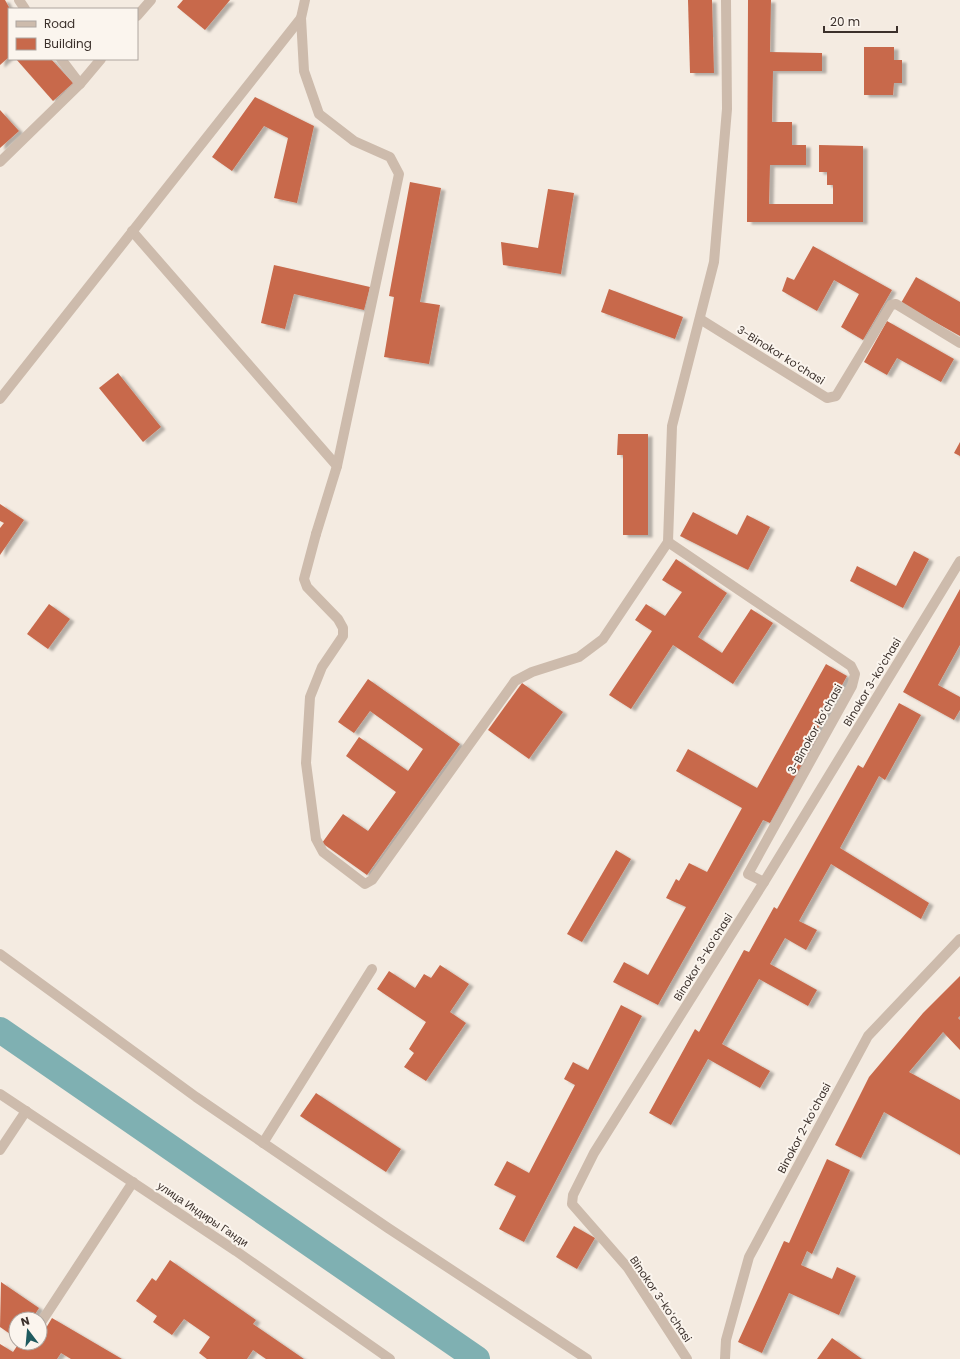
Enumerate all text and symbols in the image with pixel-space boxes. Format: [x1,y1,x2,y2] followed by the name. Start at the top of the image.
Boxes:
[8,8,138,60] legend
[824,8,897,34] scale bar
[830,13,860,30] text: 20 m
[44,15,75,32] text: Road
[44,35,92,52] text: Building
[734,322,828,389] street label: 3-Binokor koʻchasi
[839,635,905,729] street label: Binokor 3-koʻchasi
[784,681,847,777] street label: 3-Binokor koʻchasi
[670,910,737,1004] street label: Binokor 3-koʻchasi
[773,1080,835,1176] street label: Binokor 2-koʻchasi
[154,1178,252,1250] street label: улица Индиры Ганди
[626,1253,696,1345] street label: Binokor 3-koʻchasi
[8,1311,48,1351] north arrow
[19,1313,31,1330] text: N

